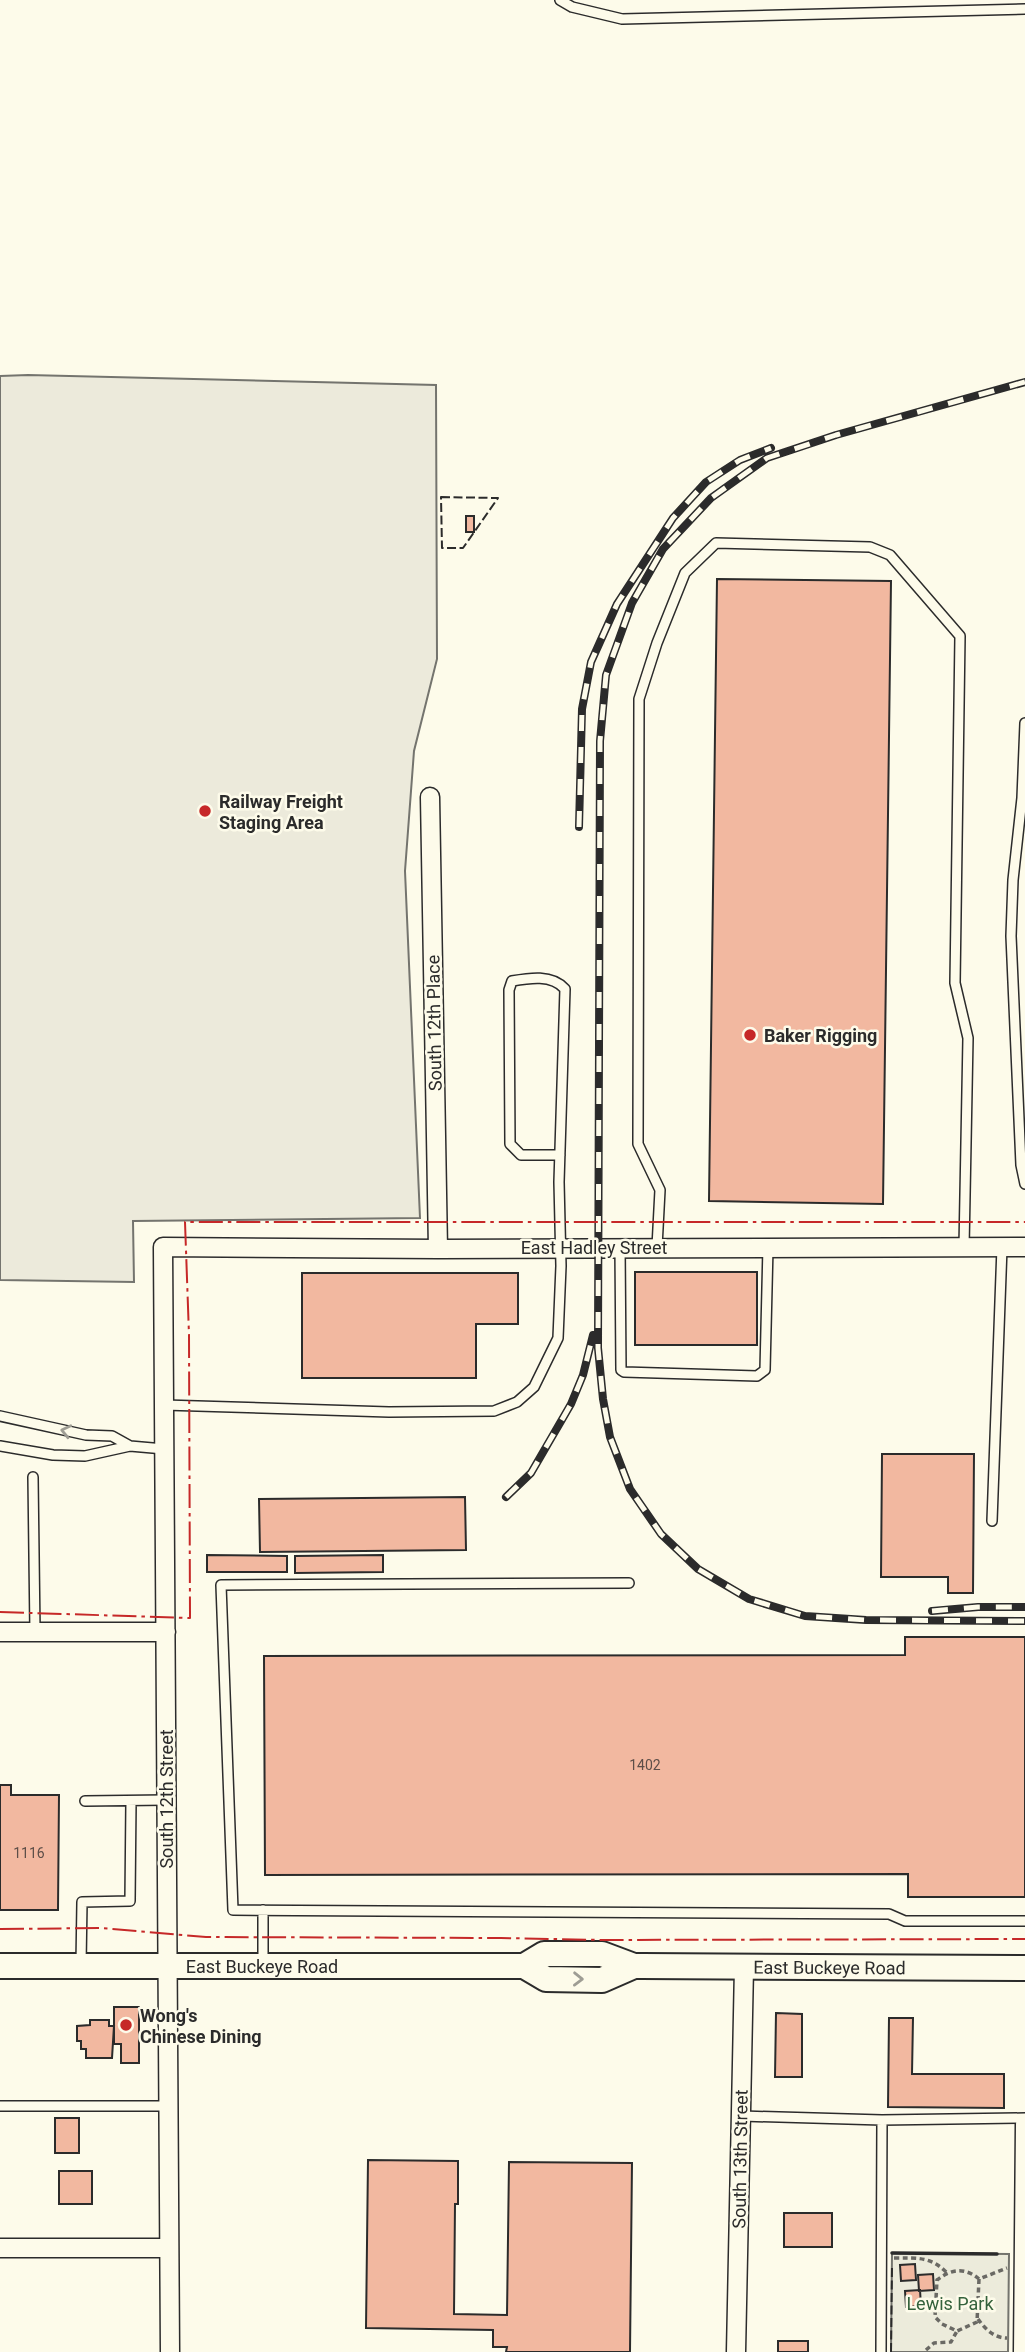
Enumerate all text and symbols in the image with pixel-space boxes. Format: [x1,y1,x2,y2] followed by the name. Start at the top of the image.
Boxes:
[219,791,343,833] place label: Railway Freight Staging Area
[197,803,213,819] marker: Railway Freight Staging Area
[422,955,446,1091] street label: South 12th Place
[764,1025,877,1046] place label: Baker Rigging
[742,1027,758,1043] marker: Baker Rigging
[521,1237,667,1258] street label: East Hadley Street
[60,1424,72,1439] one-way arrow
[156,1729,177,1869] street label: South 12th Street
[629,1757,661,1773] house number: 1402
[13,1845,45,1861] house number: 1116
[186,1956,338,1977] street label: East Buckeye Road
[753,1956,906,1978] street label: East Buckeye Road
[573,1971,584,1987] one-way arrow
[140,2005,262,2047] place label: Wong's Chinese Dining
[118,2017,134,2033] marker: Wong's Chinese Dining
[728,2089,752,2229] street label: South 13th Street
[906,2293,994,2314] park label: Lewis Park

